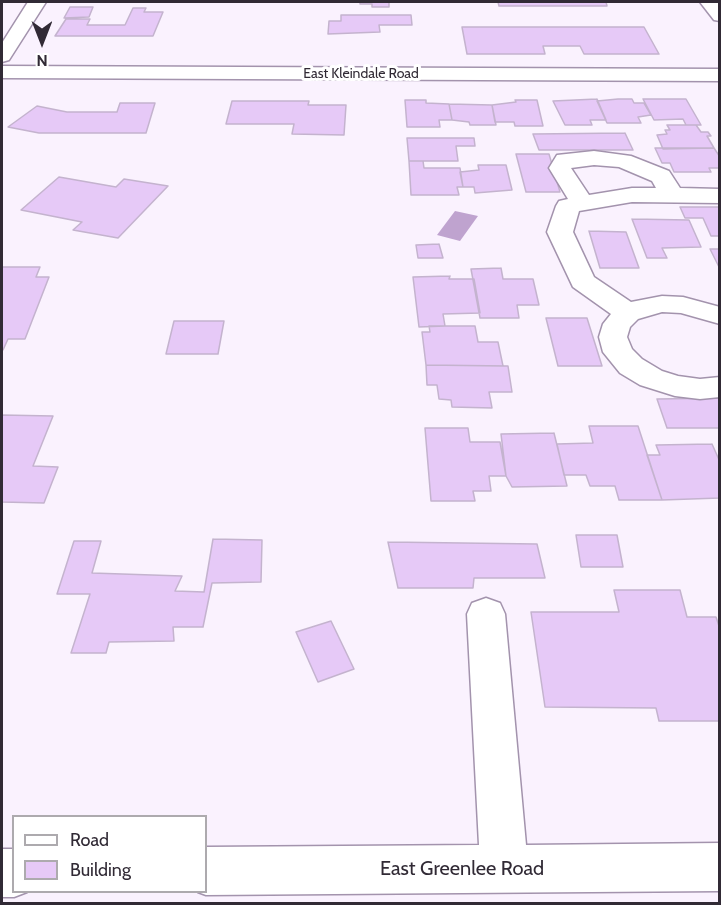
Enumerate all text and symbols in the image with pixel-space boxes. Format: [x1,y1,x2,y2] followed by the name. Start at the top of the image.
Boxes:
[12,12,72,72] north arrow
[36,51,48,70] text: N
[303,66,419,82] street label: East Kleindale Road
[12,815,207,893] legend
[70,829,109,851] text: Road
[380,857,544,881] street label: East Greenlee Road
[70,859,131,881] text: Building

